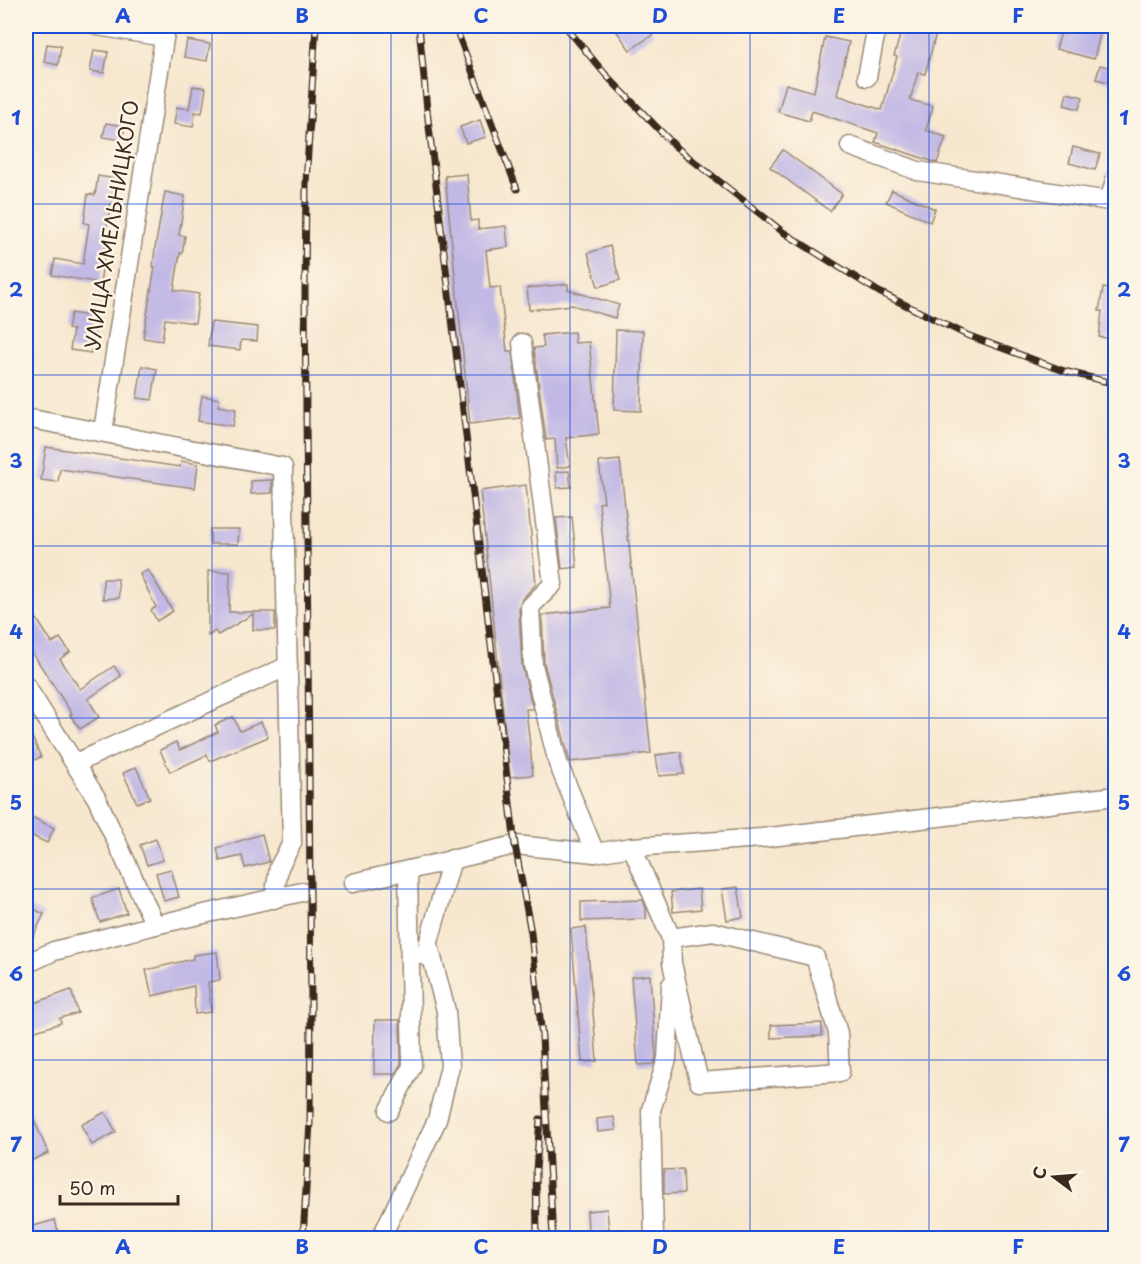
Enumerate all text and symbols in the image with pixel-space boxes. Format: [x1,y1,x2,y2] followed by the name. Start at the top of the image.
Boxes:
[115,0,131,30] text: A
[295,0,309,30] text: B
[473,0,489,30] text: C
[652,0,668,30] text: D
[833,0,845,30] text: E
[1012,0,1024,30] text: F
[76,98,146,352] street label: УЛИЦА ХМЕЛЬНИЦКОГО
[11,102,21,132] text: 1
[1119,102,1129,132] text: 1
[9,274,23,304] text: 2
[1117,274,1131,304] text: 2
[9,445,23,475] text: 3
[1117,445,1131,475] text: 3
[9,616,23,646] text: 4
[1117,616,1131,646] text: 4
[10,787,22,817] text: 5
[1118,787,1130,817] text: 5
[9,958,23,988] text: 6
[1117,958,1131,988] text: 6
[10,1129,22,1159] text: 7
[1118,1129,1130,1159] text: 7
[1024,1147,1084,1207] north arrow
[1025,1163,1052,1182] text: С
[60,1168,178,1206] scale bar
[69,1174,116,1201] text: 50 m
[115,1231,131,1261] text: A
[295,1231,309,1261] text: B
[473,1231,489,1261] text: C
[652,1231,668,1261] text: D
[833,1231,845,1261] text: E
[1012,1231,1024,1261] text: F

